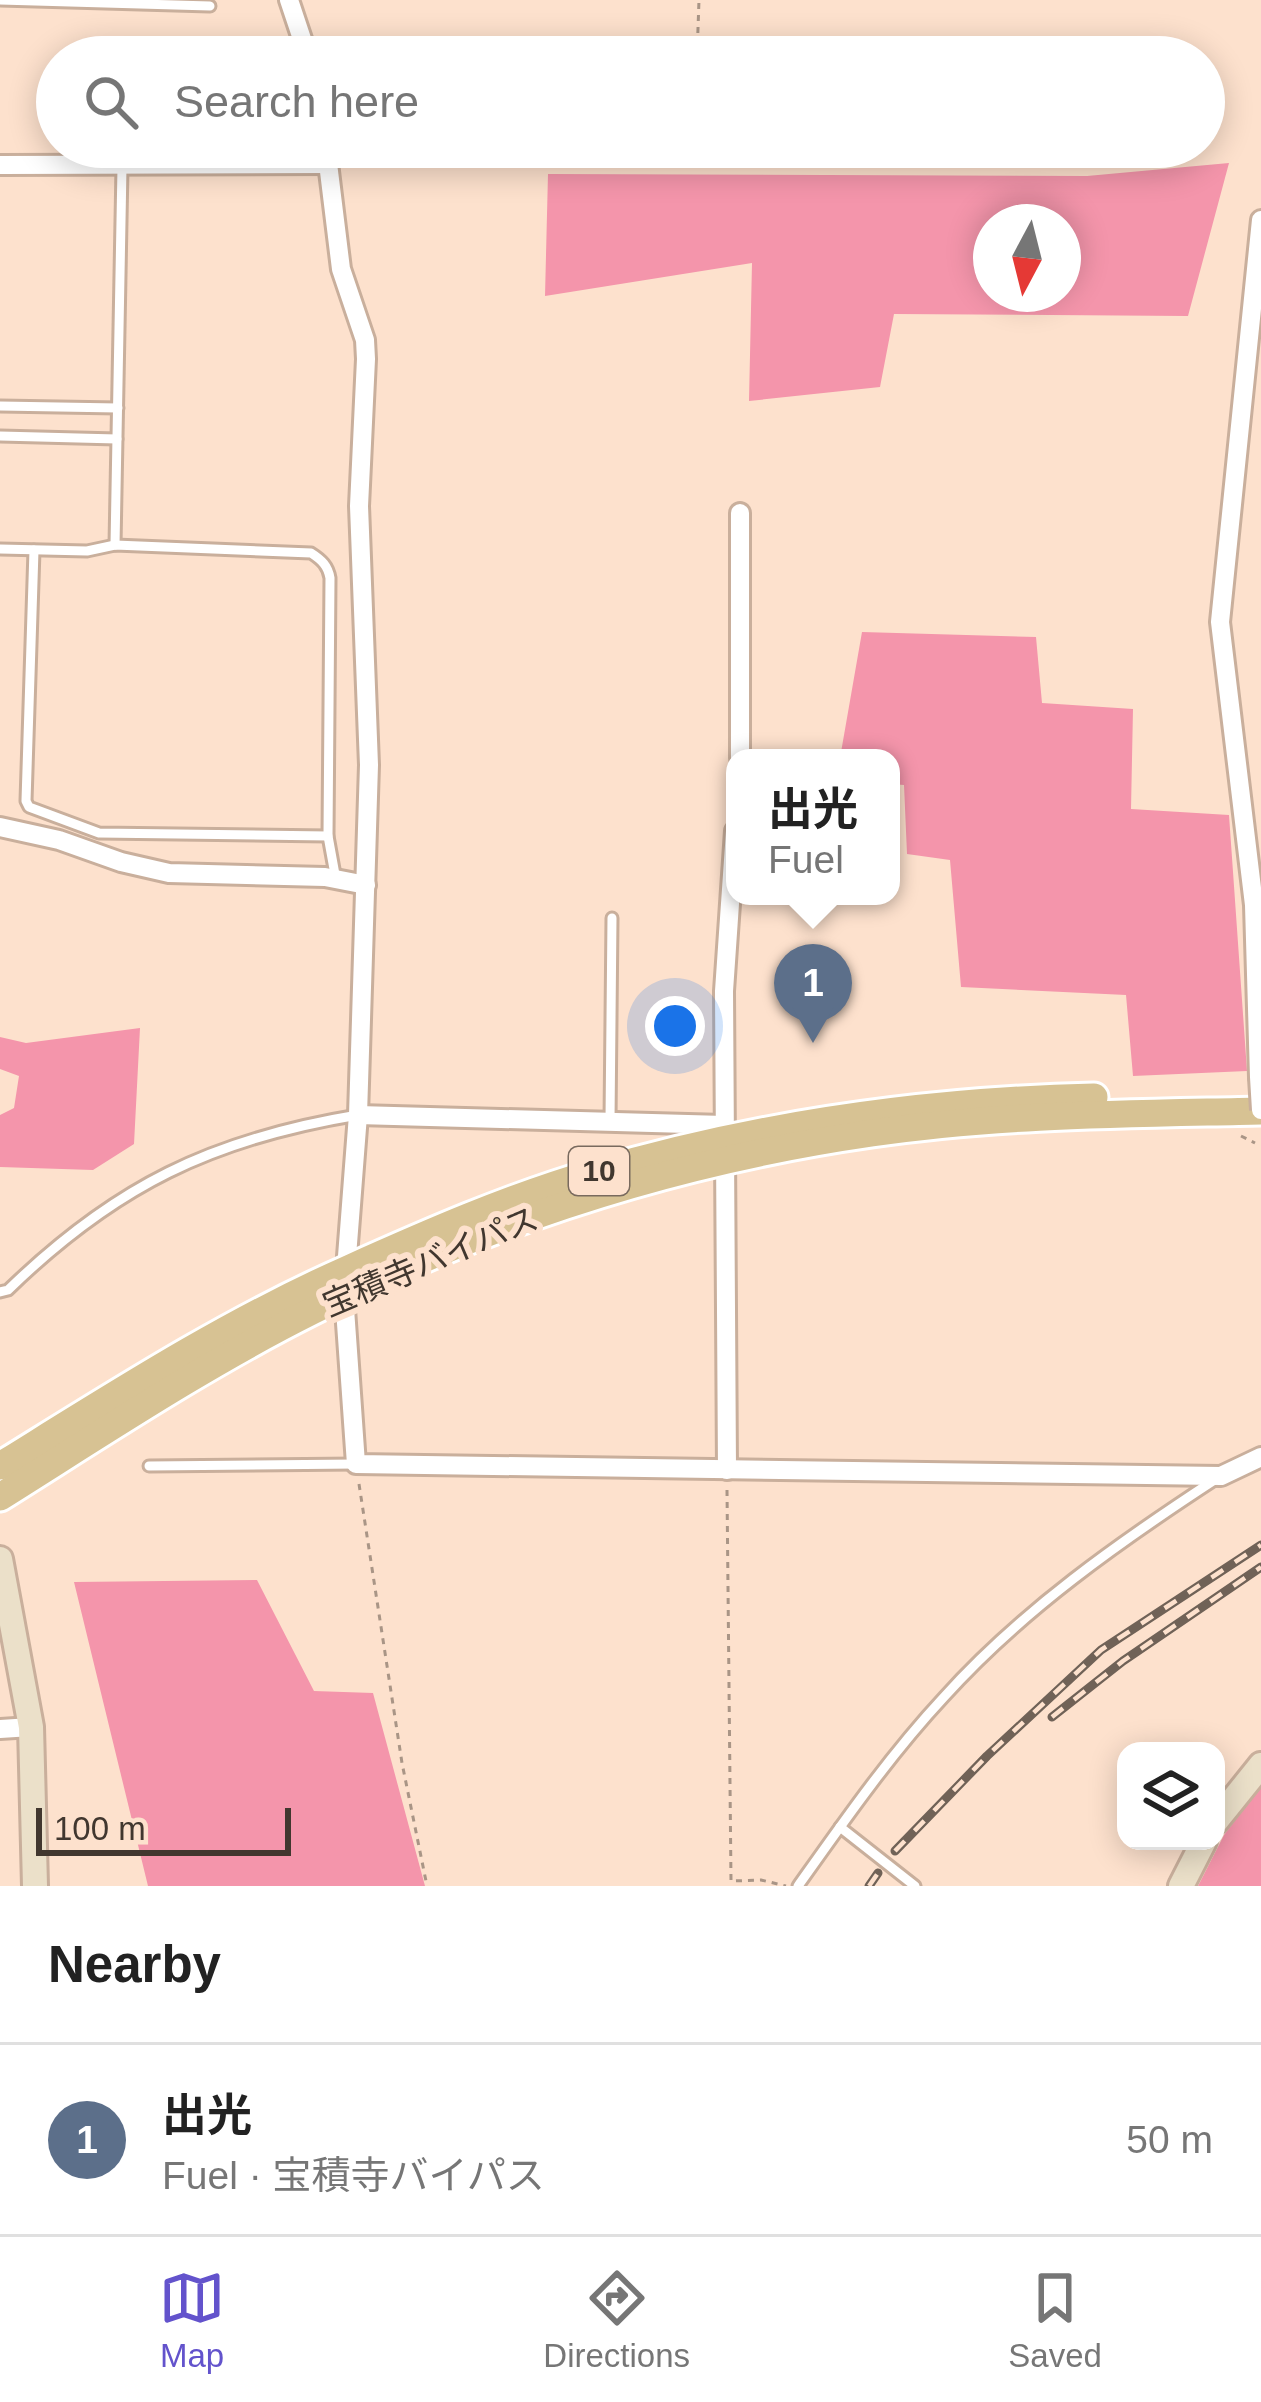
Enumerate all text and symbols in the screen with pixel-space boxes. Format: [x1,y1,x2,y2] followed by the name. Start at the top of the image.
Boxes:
[36,36,1225,168] search box
[78,69,144,135] icon: search
[174,76,419,127] text: Search here
[973,204,1081,312] north arrow
[726,749,900,905] popup
[768,784,858,835] text: 出光
[768,838,844,881] text: Fuel
[774,944,852,1043] pin: 1
[645,996,705,1056] your location
[569,1147,629,1195] road number: 10
[317,1199,543,1323] street label: 宝積寺バイパス
[1117,1742,1225,1850] map controls
[1117,1742,1225,1850] button: layers
[36,1802,291,1855] scale bar
[54,1810,146,1847] text: 100 m
[48,1936,221,1993] text: Nearby
[162,2090,252,2141] text: 出光
[76,2118,98,2161] text: 1
[1126,2118,1213,2161] text: 50 m
[162,2154,545,2197] text: Fuel · 宝積寺バイパス
[159,2265,225,2375] tab: Map
[543,2265,690,2375] tab: Directions
[1008,2265,1102,2375] tab: Saved

